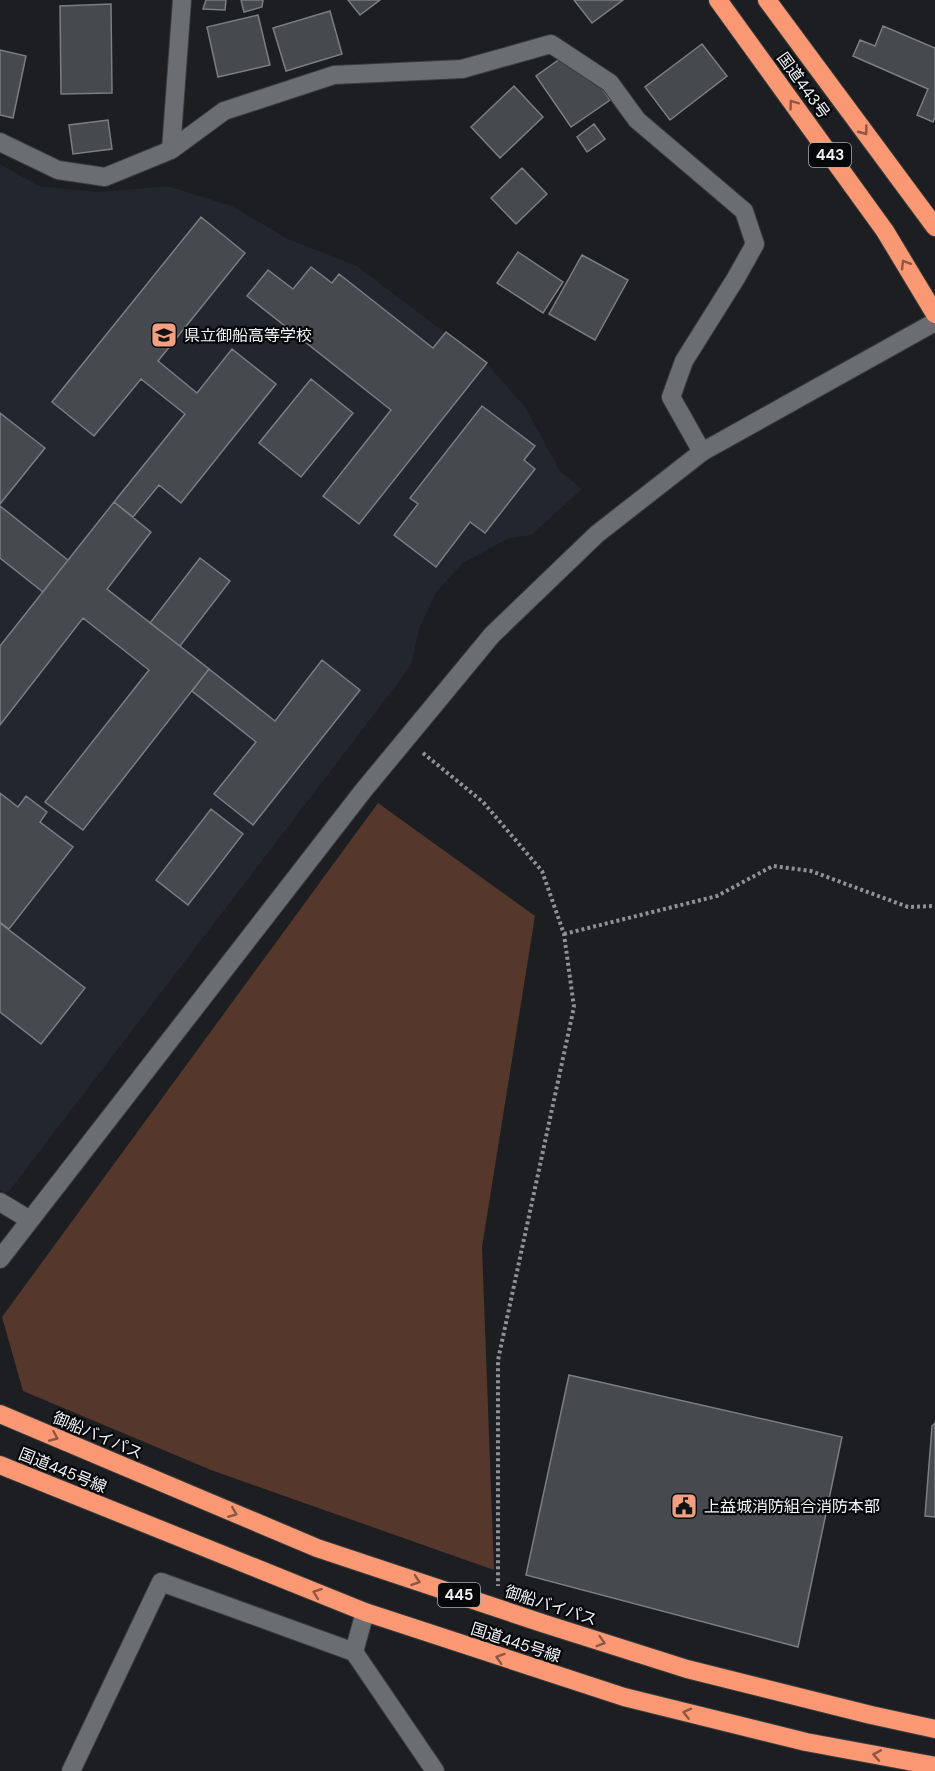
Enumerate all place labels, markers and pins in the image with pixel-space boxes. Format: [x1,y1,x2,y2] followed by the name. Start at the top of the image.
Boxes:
[149,320,179,350] school or university icon: 県立御船高等学校
[184,325,312,346] place label: 県立御船高等学校
[669,1491,699,1521] public building icon: 上益城消防組合消防本部
[704,1496,880,1517] place label: 上益城消防組合消防本部

